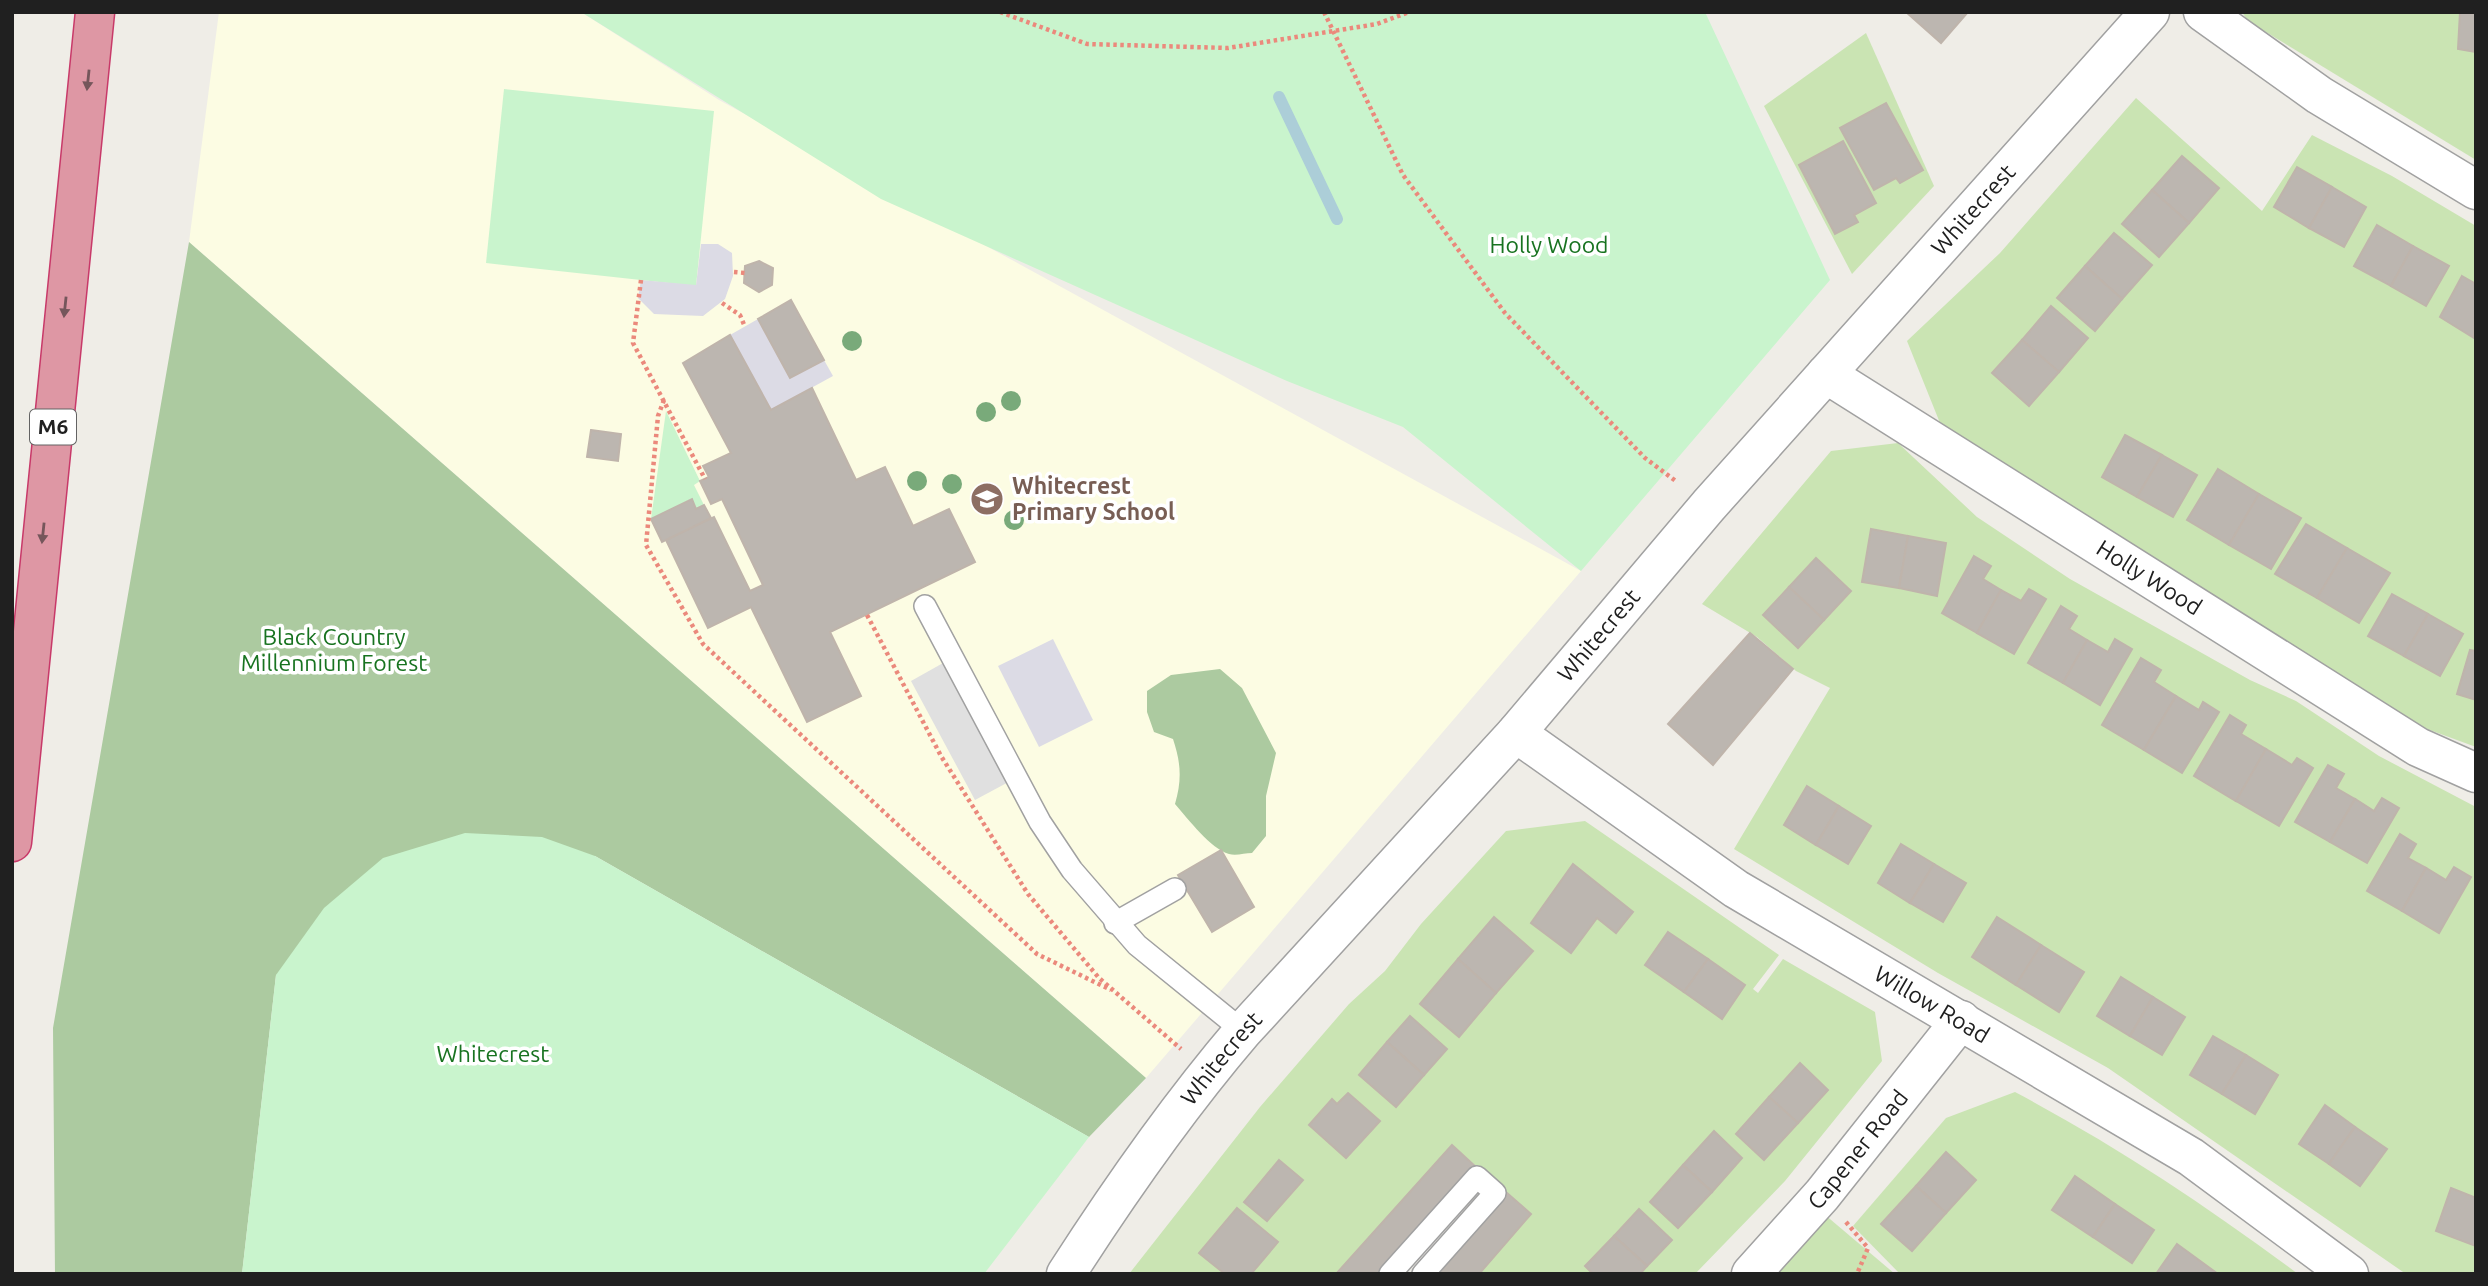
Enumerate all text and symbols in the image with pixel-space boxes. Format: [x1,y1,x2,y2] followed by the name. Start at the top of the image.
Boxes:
[82,69,93,91] one-way arrow
[1926,159,2020,260] street label: Whitecrest
[1489,232,1609,257] park label: Holly Wood
[60,296,71,318] one-way arrow
[30,410,76,444] road number: M6
[1012,473,1175,524] place label: Whitecrest Primary School
[968,480,1006,518] school or university icon: Whitecrest Primary School
[37,522,48,544] one-way arrow
[2092,535,2207,620] street label: Holly Wood
[1552,584,1644,686] street label: Whitecrest
[241,624,427,675] park label: Black Country Millennium Forest
[1870,960,1994,1047] street label: Willow Road
[1175,1006,1266,1109] street label: Whitecrest
[437,1041,549,1066] park label: Whitecrest
[1802,1085,1912,1214] street label: Capener Road

